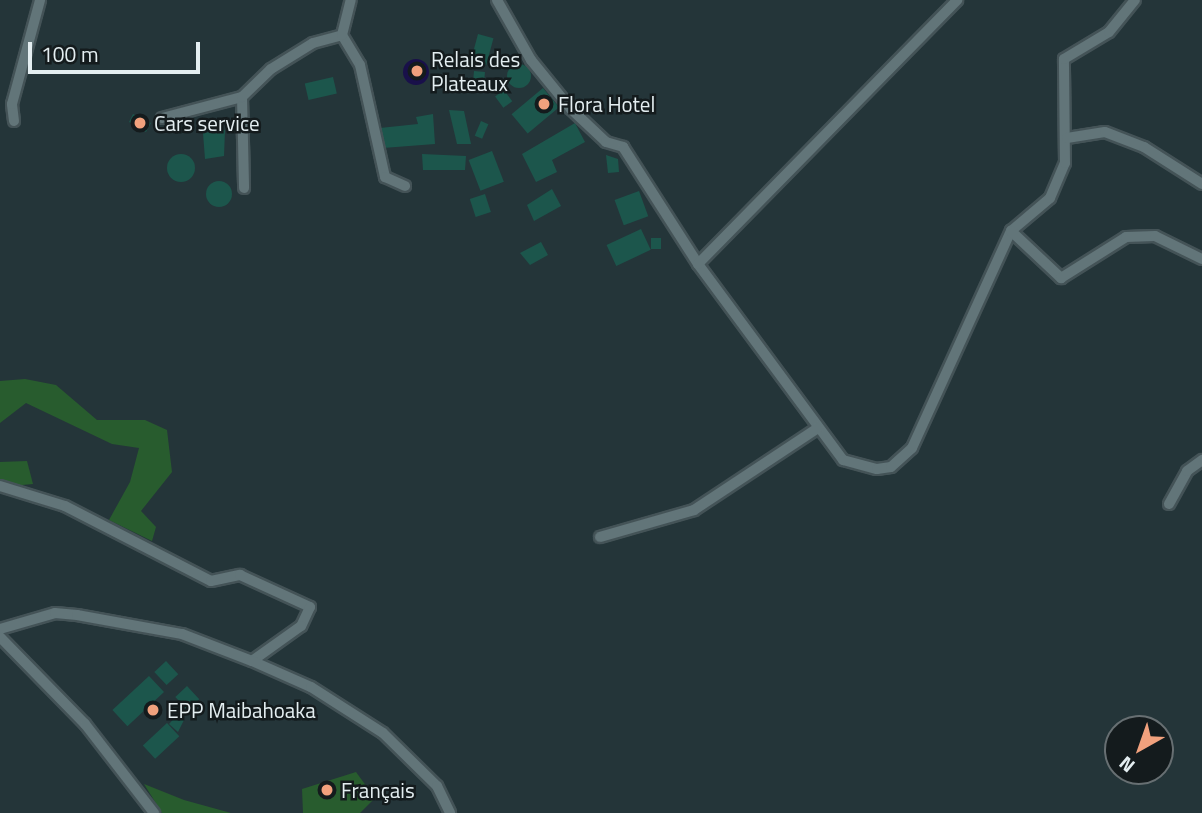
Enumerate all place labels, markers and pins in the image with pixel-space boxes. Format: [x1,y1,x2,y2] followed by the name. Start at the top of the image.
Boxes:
[431,46,520,96] place label: Relais des Plateaux
[409,63,425,79] marker: Relais des Plateaux
[558,91,655,117] place label: Flora Hotel
[536,96,552,112] marker: Flora Hotel
[154,110,260,136] place label: Cars service
[132,115,148,131] marker: Cars service
[167,697,316,723] place label: EPP Maibahoaka
[145,702,161,718] marker: EPP Maibahoaka
[341,777,415,803] place label: Français
[319,782,335,798] marker: Français

